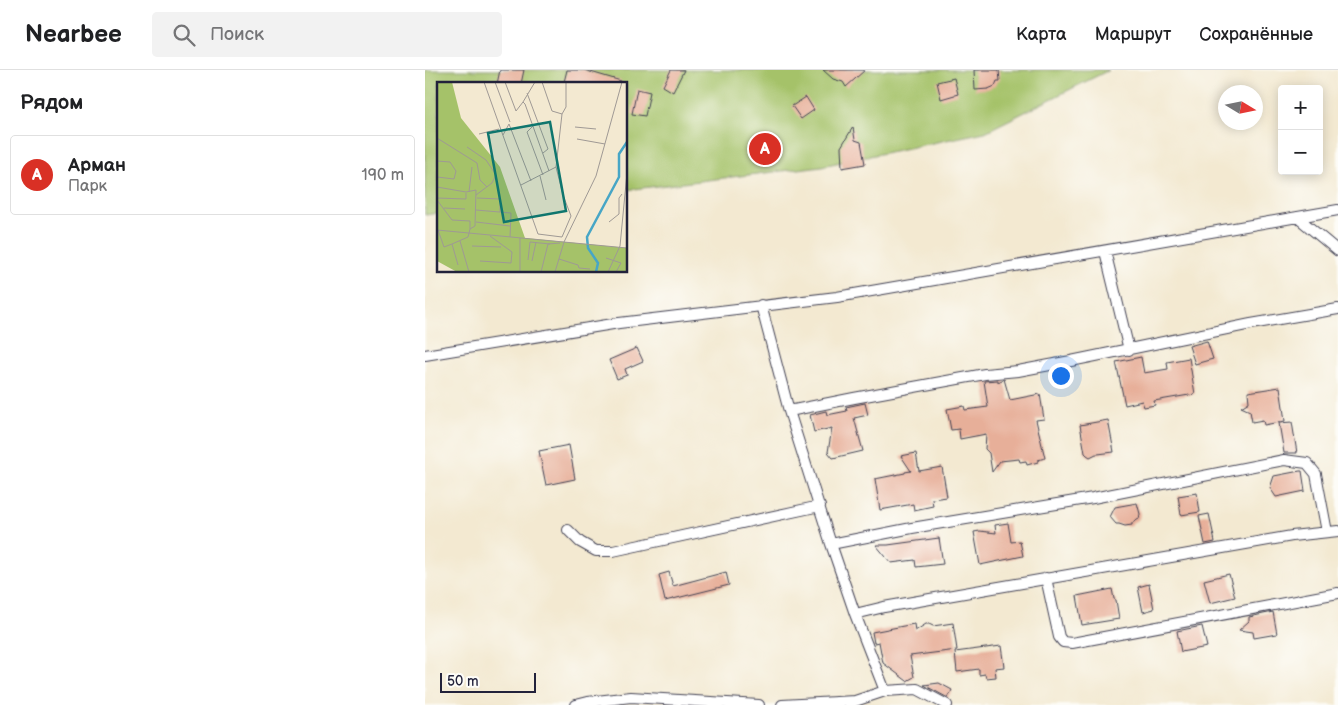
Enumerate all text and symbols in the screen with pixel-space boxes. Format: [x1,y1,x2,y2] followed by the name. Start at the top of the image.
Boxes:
[152,12,502,57] search box
[25,20,122,49] text: Nearbee
[170,21,198,49] icon: search
[210,23,264,46] text: Поиск
[1016,24,1067,45] text: Карта
[1095,24,1171,45] text: Маршрут
[1199,24,1313,45] text: Сохранённые
[437,82,627,272] inset map
[1218,85,1263,130] north arrow
[1278,85,1323,175] map controls
[1278,85,1323,130] button: +
[20,90,83,115] text: Рядом
[749,130,781,168] pin: A
[1278,130,1323,175] button: −
[68,154,126,177] text: Арман
[32,166,42,185] text: A
[362,166,404,185] text: 190 m
[68,177,107,196] text: Парк
[1048,363,1074,389] your location
[440,670,536,693] scale bar
[447,673,479,690] text: 50 m

